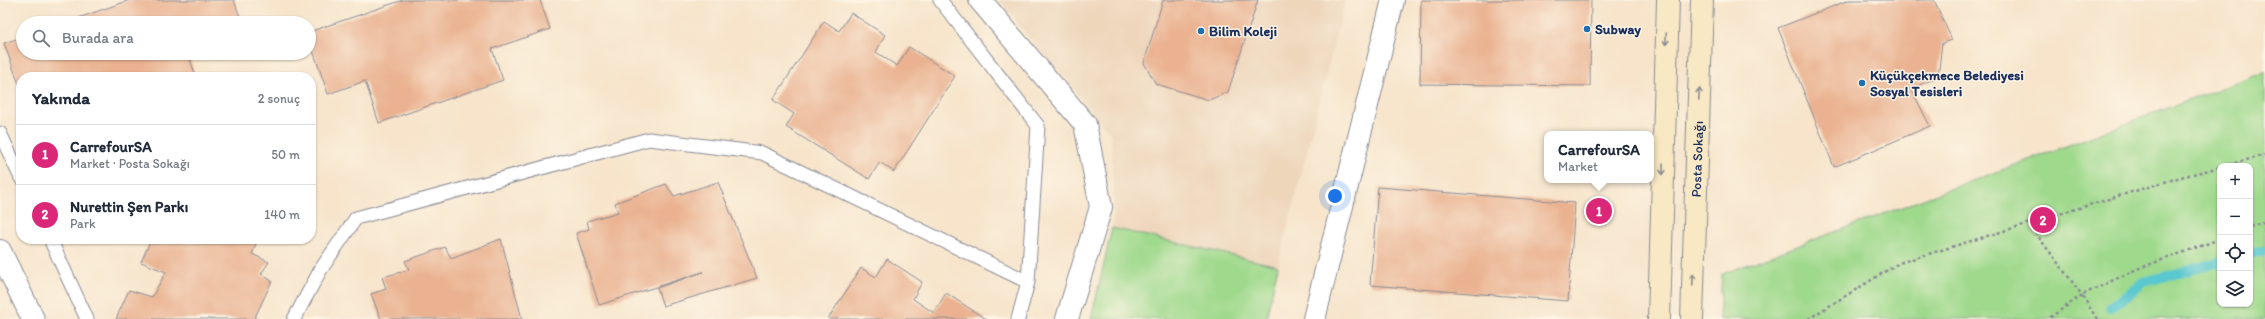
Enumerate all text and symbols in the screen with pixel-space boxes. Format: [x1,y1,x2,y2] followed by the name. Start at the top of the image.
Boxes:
[16,16,316,60] search box
[1595,21,1641,38] place label: Subway
[1209,23,1277,40] place label: Bilim Koleji
[1582,24,1592,34] marker: Subway
[1196,26,1206,36] marker: Bilim Koleji
[30,27,52,49] icon: search
[62,29,134,47] text: Burada ara
[1663,32,1670,45] one-way arrow
[1870,67,2024,100] place label: Küçükçekmece Belediyesi Sosyal Tesisleri
[1857,78,1867,88] marker: Küçükçekmece Belediyesi Sosyal Tesisleri
[32,88,90,108] text: Yakında
[1695,88,1703,101] one-way arrow
[258,91,300,106] text: 2 sonuç
[1688,121,1707,198] street label: Posta Sokağı
[1544,131,1654,183] popup
[70,138,152,156] text: CarrefourSA
[1558,141,1640,159] text: CarrefourSA
[42,147,48,162] text: 1
[271,147,300,162] text: 50 m
[70,156,190,171] text: Market · Posta Sokağı
[1558,159,1598,174] text: Market
[1660,162,1667,175] one-way arrow
[2217,163,2253,307] map controls
[2217,163,2253,199] button: +
[1325,186,1345,206] your location
[1586,196,1612,226] pin: 1
[70,198,188,216] text: Nurettin Şen Parkı
[2217,199,2253,235] button: −
[2030,205,2056,235] pin: 2
[42,207,48,222] text: 2
[264,207,300,222] text: 140 m
[70,216,96,231] text: Park
[2217,235,2253,271] button: locate
[2217,271,2253,307] button: layers
[1690,274,1697,287] one-way arrow

